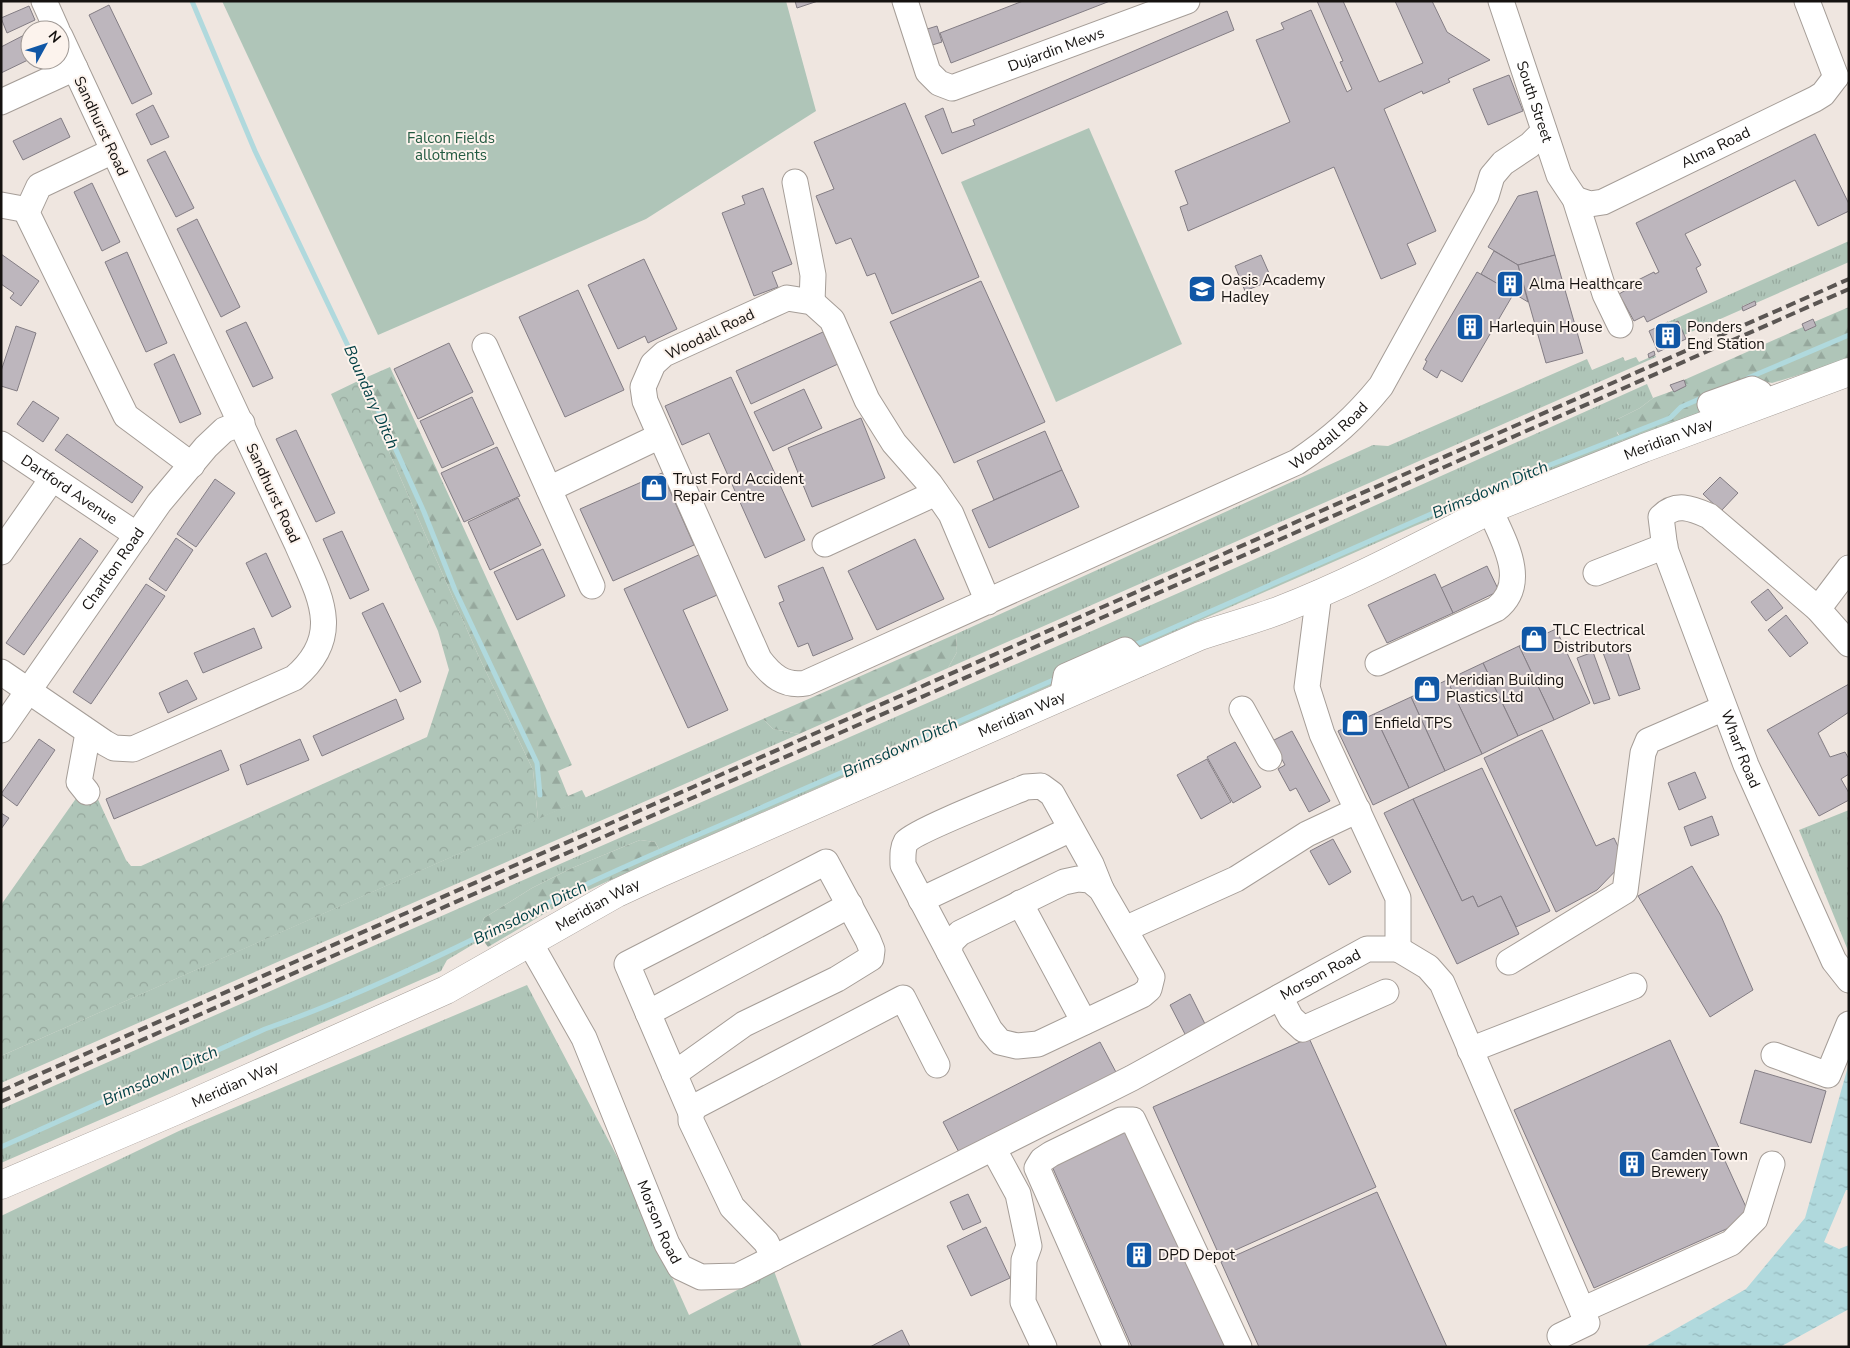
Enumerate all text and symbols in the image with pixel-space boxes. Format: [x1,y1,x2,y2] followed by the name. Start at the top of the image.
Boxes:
[20,20,70,70] north arrow
[1005,23,1107,76] street label: Dujardin Mews
[44,27,65,47] text: N
[1512,58,1558,146] street label: South Street
[69,73,133,179] street label: Sandhurst Road
[1677,122,1754,173] street label: Alma Road
[407,128,495,165] park label: Falcon Fields allotments
[1495,269,1525,299] building icon: Alma Healthcare
[1221,270,1325,307] place label: Oasis Academy Hadley
[1187,274,1217,304] school or university icon: Oasis Academy Hadley
[1529,274,1643,294] place label: Alma Healthcare
[662,304,758,364] street label: Woodall Road
[1455,312,1485,342] building icon: Harlequin House
[1489,317,1602,337] place label: Harlequin House
[1687,317,1765,354] place label: Ponders End Station
[1653,321,1683,351] building icon: Ponders End Station
[338,341,404,453] water label: Boundary Ditch
[1285,398,1373,474] street label: Woodall Road
[1621,413,1716,465] street label: Meridian Way
[241,440,305,546] street label: Sandhurst Road
[17,450,121,529] street label: Dartford Avenue
[1429,456,1551,524] water label: Brimsdown Ditch
[673,469,804,506] place label: Trust Ford Accident Repair Centre
[639,473,669,503] shop icon: Trust Ford Accident Repair Centre
[77,524,149,615] street label: Charlton Road
[1553,620,1646,657] place label: TLC Electrical Distributors
[1519,624,1549,654] shop icon: TLC Electrical Distributors
[1446,670,1564,707] place label: Meridian Building Plastics Ltd
[1412,674,1442,704] shop icon: Meridian Building Plastics Ltd
[975,686,1069,742] street label: Meridian Way
[1716,707,1765,791] street label: Wharf Road
[1340,708,1370,738] shop icon: Enfield TPS
[839,713,961,783] water label: Brimsdown Ditch
[1374,713,1452,733] place label: Enfield TPS
[552,874,643,936] street label: Meridian Way
[469,876,591,950] water label: Brimsdown Ditch
[1276,944,1364,1005] street label: Morson Road
[99,1041,221,1111] water label: Brimsdown Ditch
[188,1056,282,1112] street label: Meridian Way
[1651,1145,1748,1182] place label: Camden Town Brewery
[1617,1149,1647,1179] building icon: Camden Town Brewery
[632,1177,686,1267] street label: Morson Road
[1124,1240,1154,1270] building icon: DPD Depot
[1158,1245,1236,1265] place label: DPD Depot

